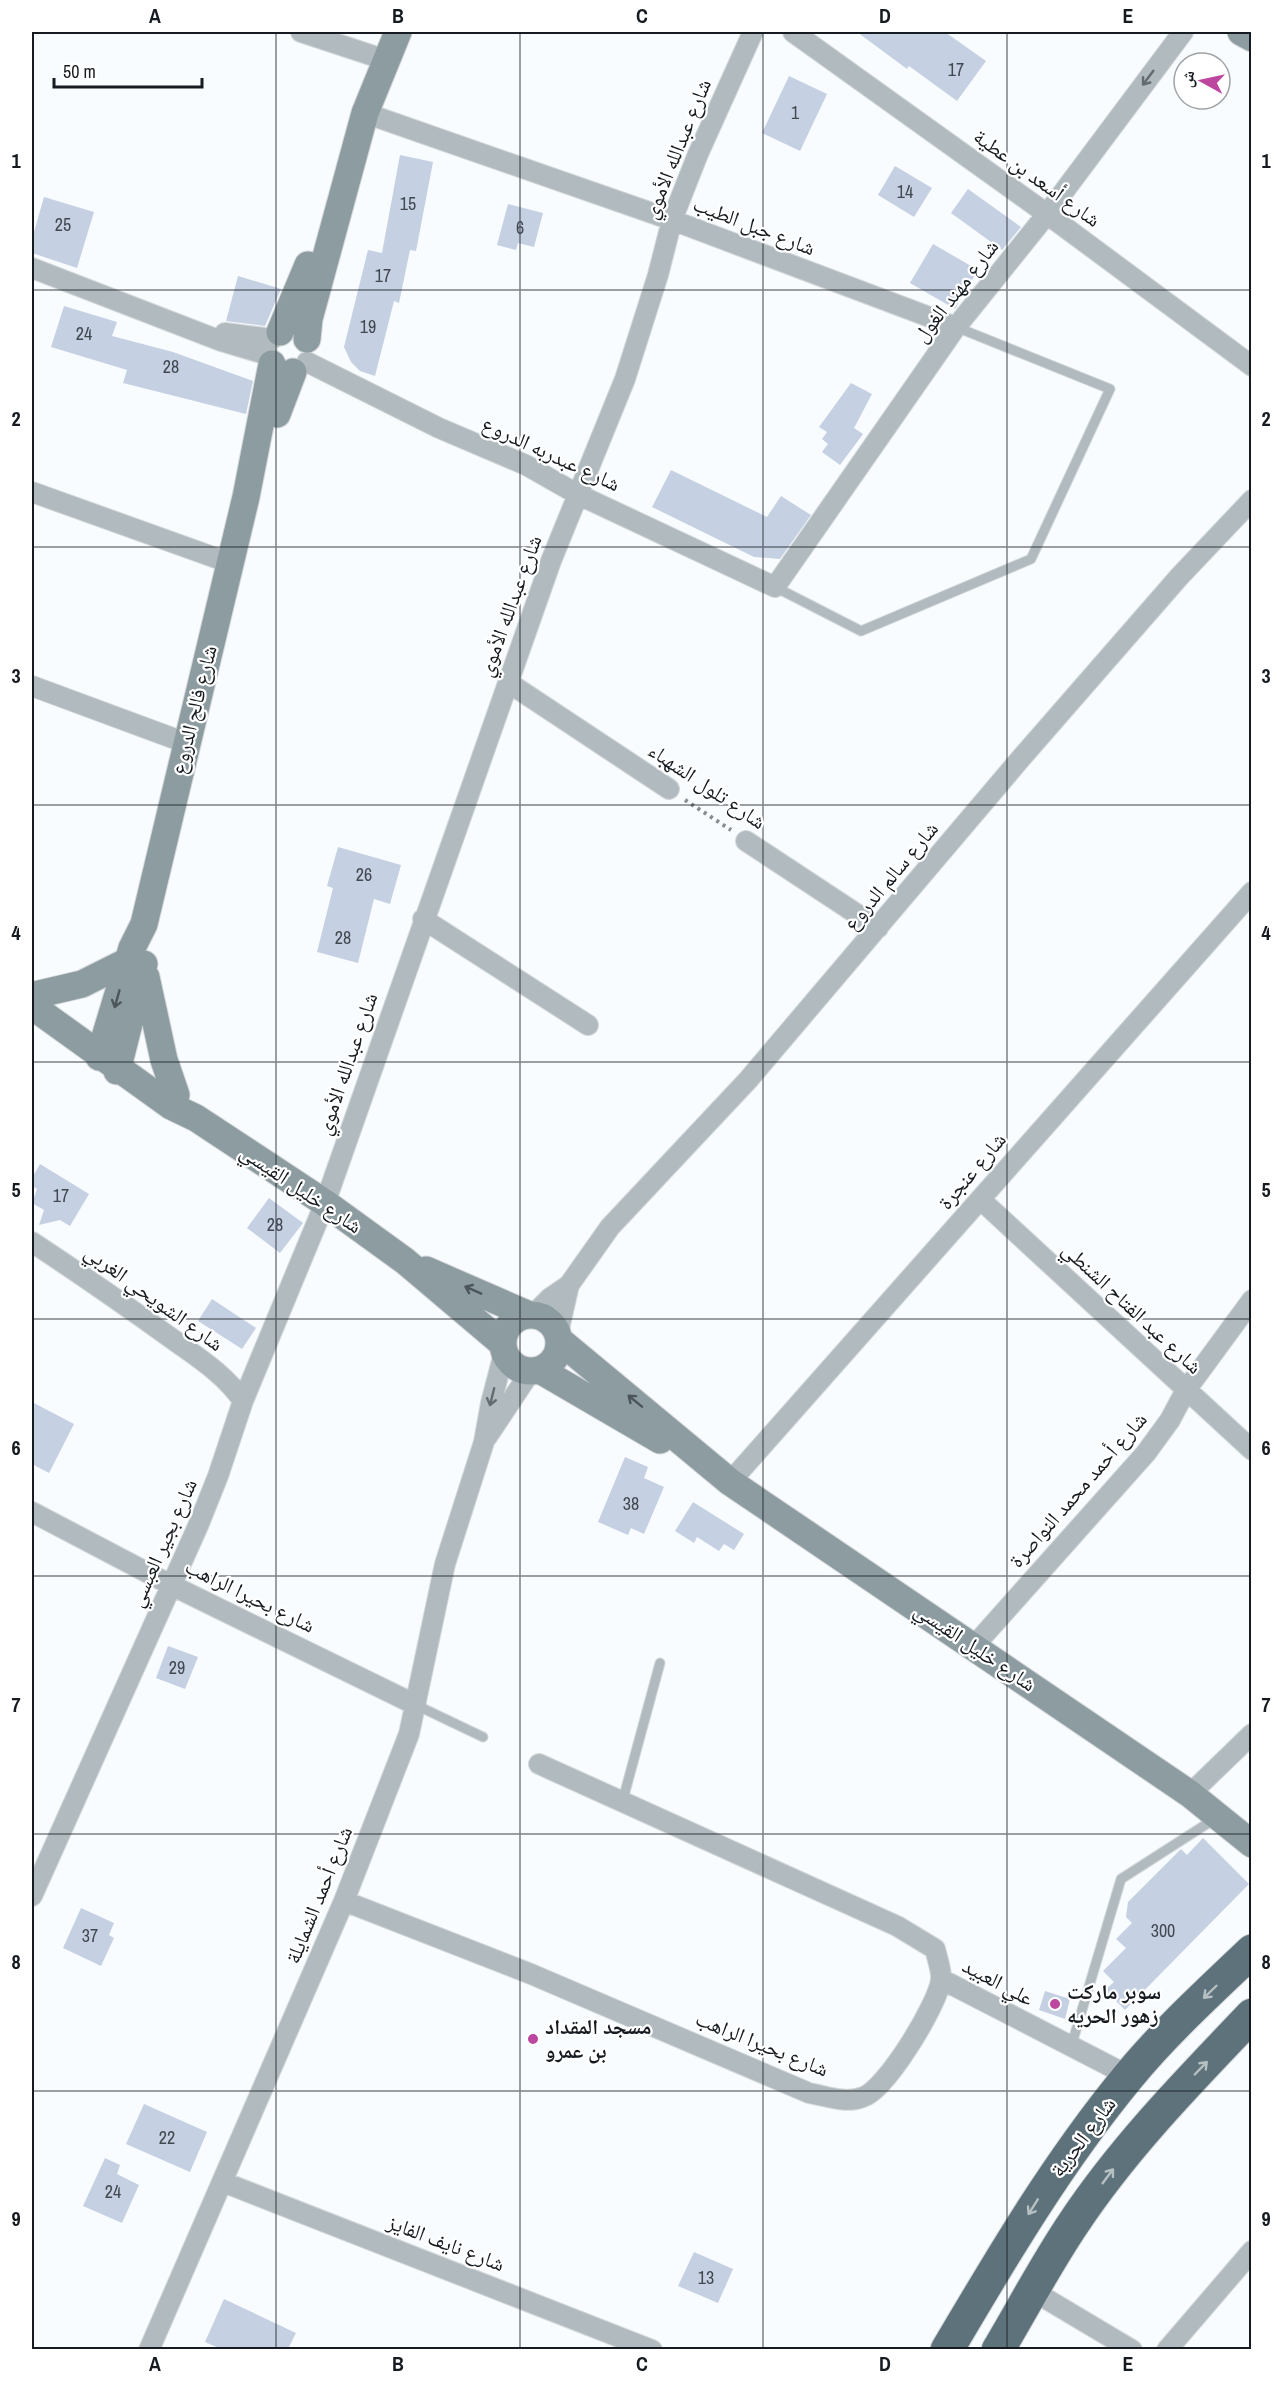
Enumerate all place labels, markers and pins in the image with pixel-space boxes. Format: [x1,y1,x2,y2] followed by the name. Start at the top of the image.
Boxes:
[1067,1977,1161,2030] place label: سوبر ماركت زهور الحريه
[1048,1997,1062,2011] marker: سوبر ماركت زهور الحريه
[545,2012,651,2065] place label: مسجد المقداد بن عمرو
[526,2032,540,2046] marker: مسجد المقداد بن عمرو

